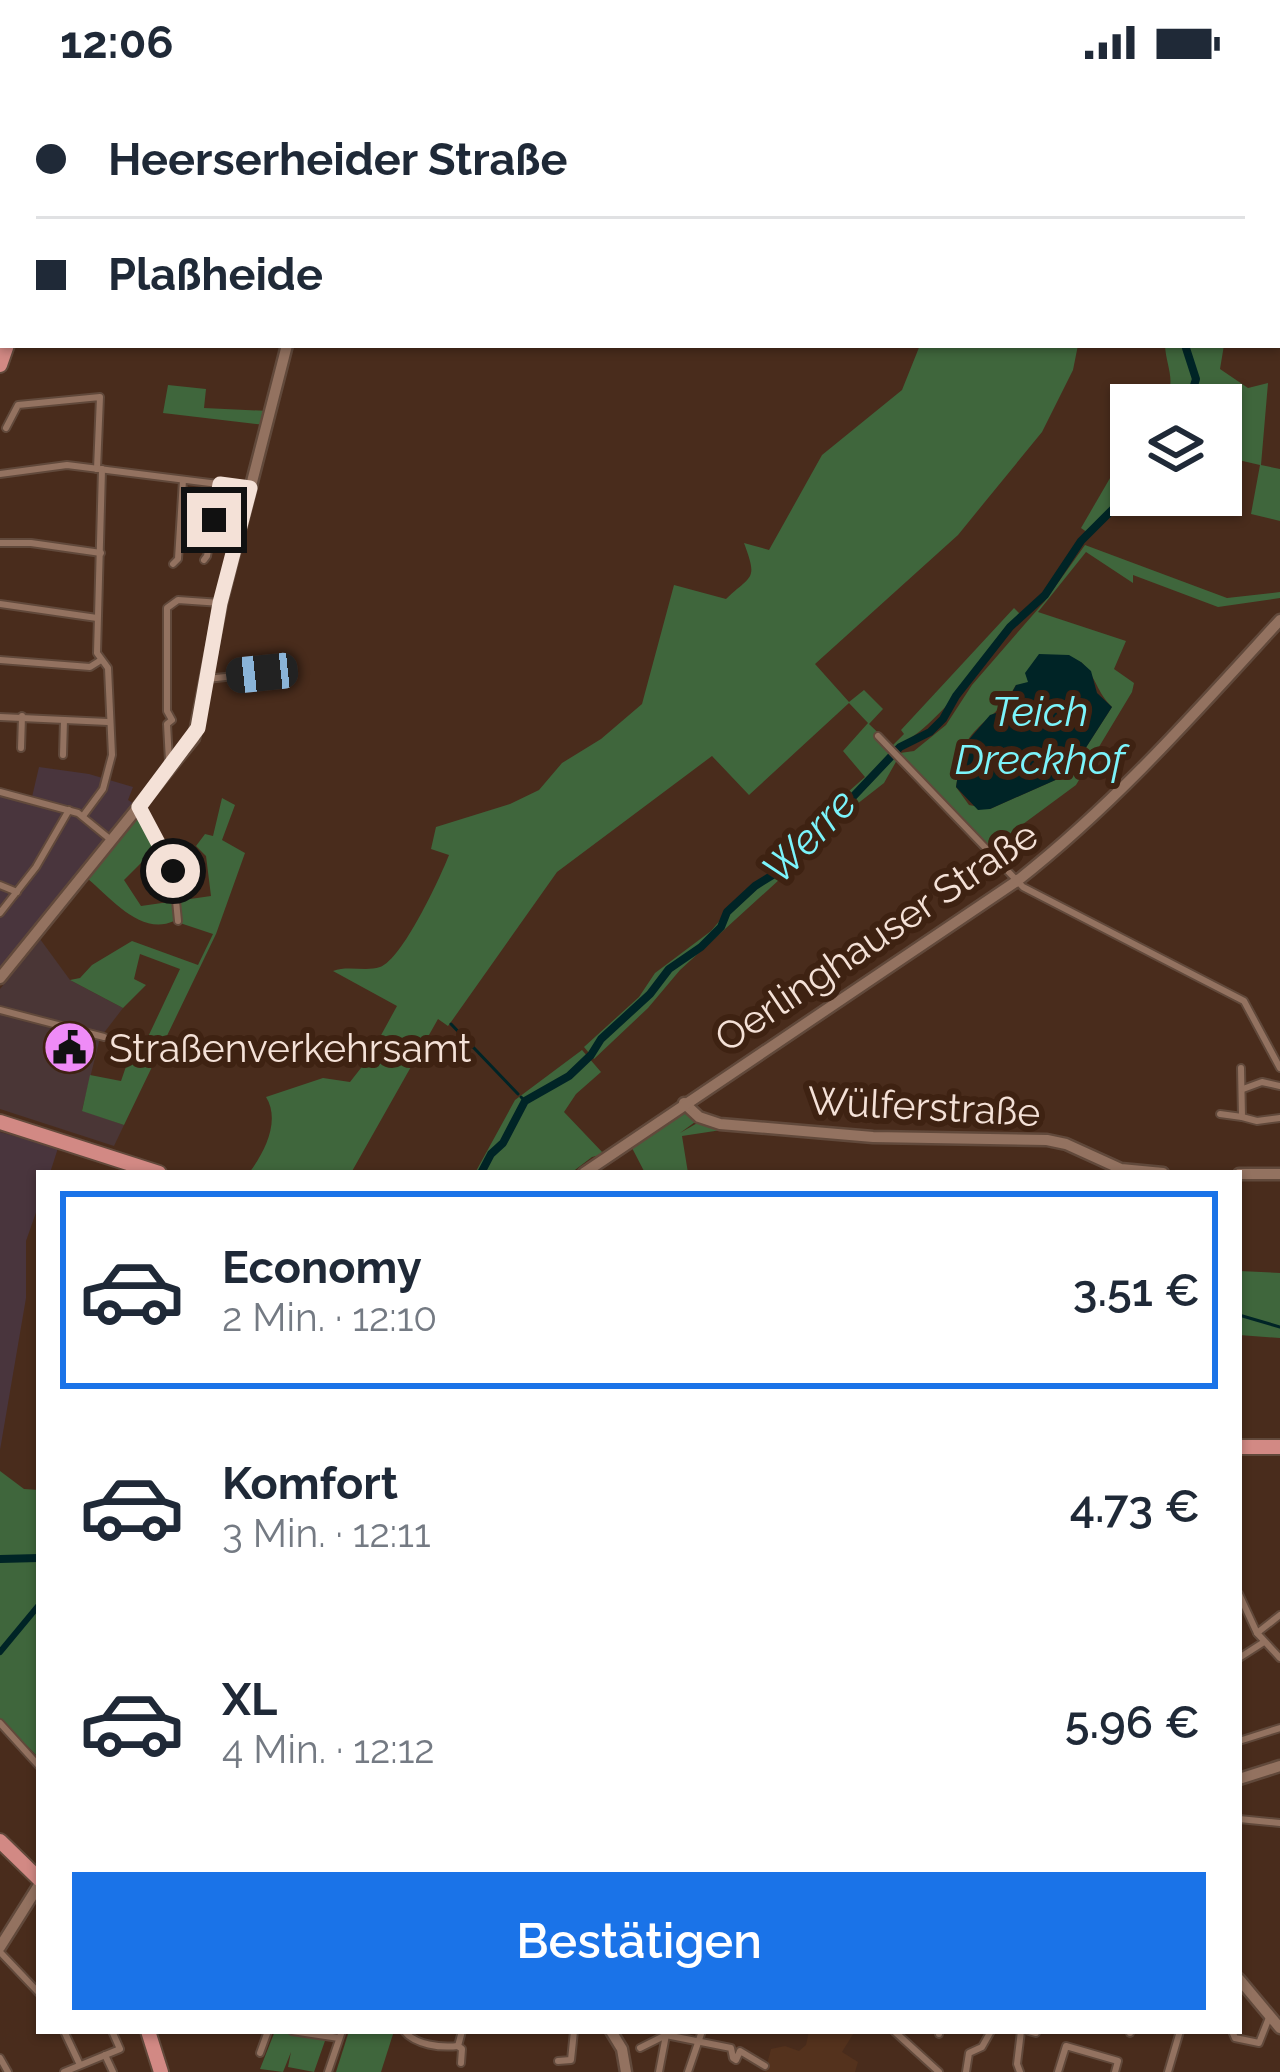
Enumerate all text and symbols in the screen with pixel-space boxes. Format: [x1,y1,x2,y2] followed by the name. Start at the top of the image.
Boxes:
[60,16,174,69] text: 12:06
[108,133,567,186] text: Heerserheider Straße
[108,248,323,301] text: Plaßheide
[1110,384,1242,516] map controls
[1110,384,1242,516] button: layers
[187,493,241,547] route end
[224,651,300,695] car
[955,687,1131,784] water label: Teich Dreckhof
[752,779,866,893] water label: Werre
[706,811,1046,1061] street label: Oerlinghauser Straße
[146,844,200,898] route start
[42,1020,98,1076] public building icon: Straßenverkehrsamt
[109,1025,471,1071] place label: Straßenverkehrsamt
[806,1077,1042,1135] street label: Wülferstraße
[78,1236,186,1344] icon: car
[222,1241,422,1294] text: Economy
[1073,1264,1200,1317] text: 3.51 €
[222,1294,437,1340] text: 2 Min. · 12:10
[78,1452,186,1560] icon: car
[222,1457,398,1510] text: Komfort
[1070,1480,1200,1533] text: 4.73 €
[222,1510,431,1556] text: 3 Min. · 12:11
[78,1668,186,1776] icon: car
[222,1673,277,1726] text: XL
[1065,1696,1200,1749] text: 5.96 €
[222,1726,435,1772] text: 4 Min. · 12:12
[72,1872,1206,2010] button: Bestätigen

